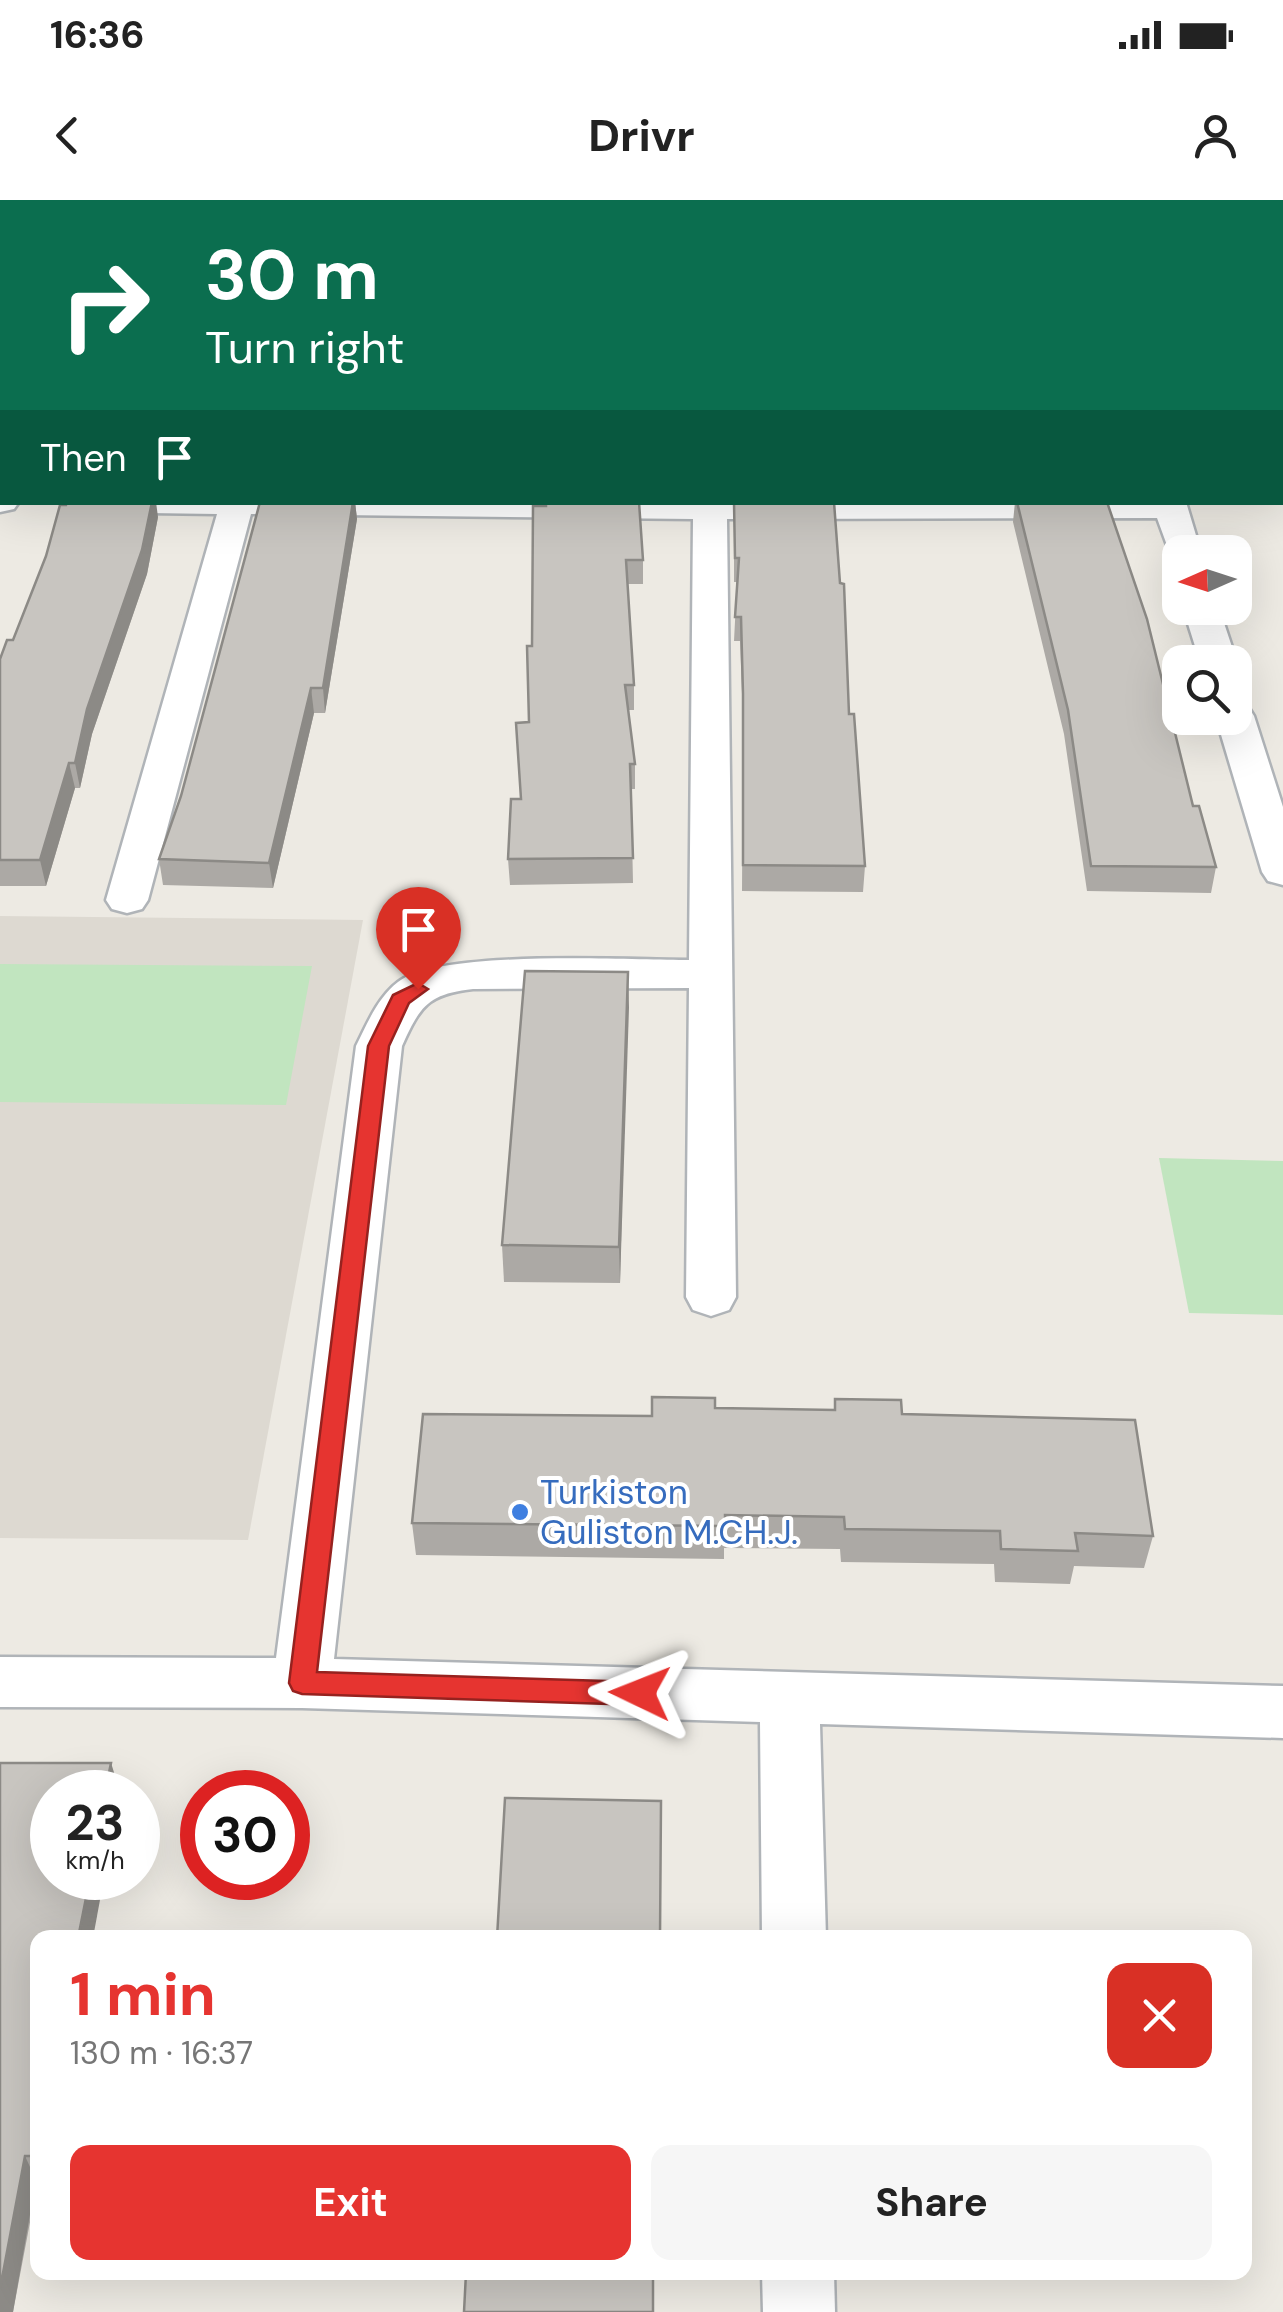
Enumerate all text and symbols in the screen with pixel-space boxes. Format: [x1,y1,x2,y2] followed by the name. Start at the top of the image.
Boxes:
[50,10,145,60] text: 16:36
[588,106,695,165] text: Drivr
[40,108,95,163] icon: back
[1188,108,1243,163] icon: person
[205,230,379,321] text: 30 m
[40,240,170,370] icon: right
[205,318,404,377] text: Turn right
[147,430,202,485] icon: arrive
[40,433,127,483] text: Then
[1162,535,1252,625] north arrow
[1162,535,1252,735] map controls
[1162,645,1252,735] button: search
[376,887,461,990] pin
[391,902,446,957] icon: arrive
[540,1469,798,1555] place label: Turkiston Guliston M.CH.J.
[509,1501,531,1523] marker: Turkiston Guliston M.CH.J.
[588,1641,692,1745] position arrow
[180,1770,310,1900] speed limit sign: 30
[66,1790,125,1856] text: 23
[65,1844,125,1877] text: km/h
[70,1955,216,2034] text: 1 min
[1107,1963,1212,2068] button: close
[70,2032,253,2074] text: 130 m · 16:37
[70,2145,631,2260] button: Exit
[651,2145,1212,2260] button: Share

